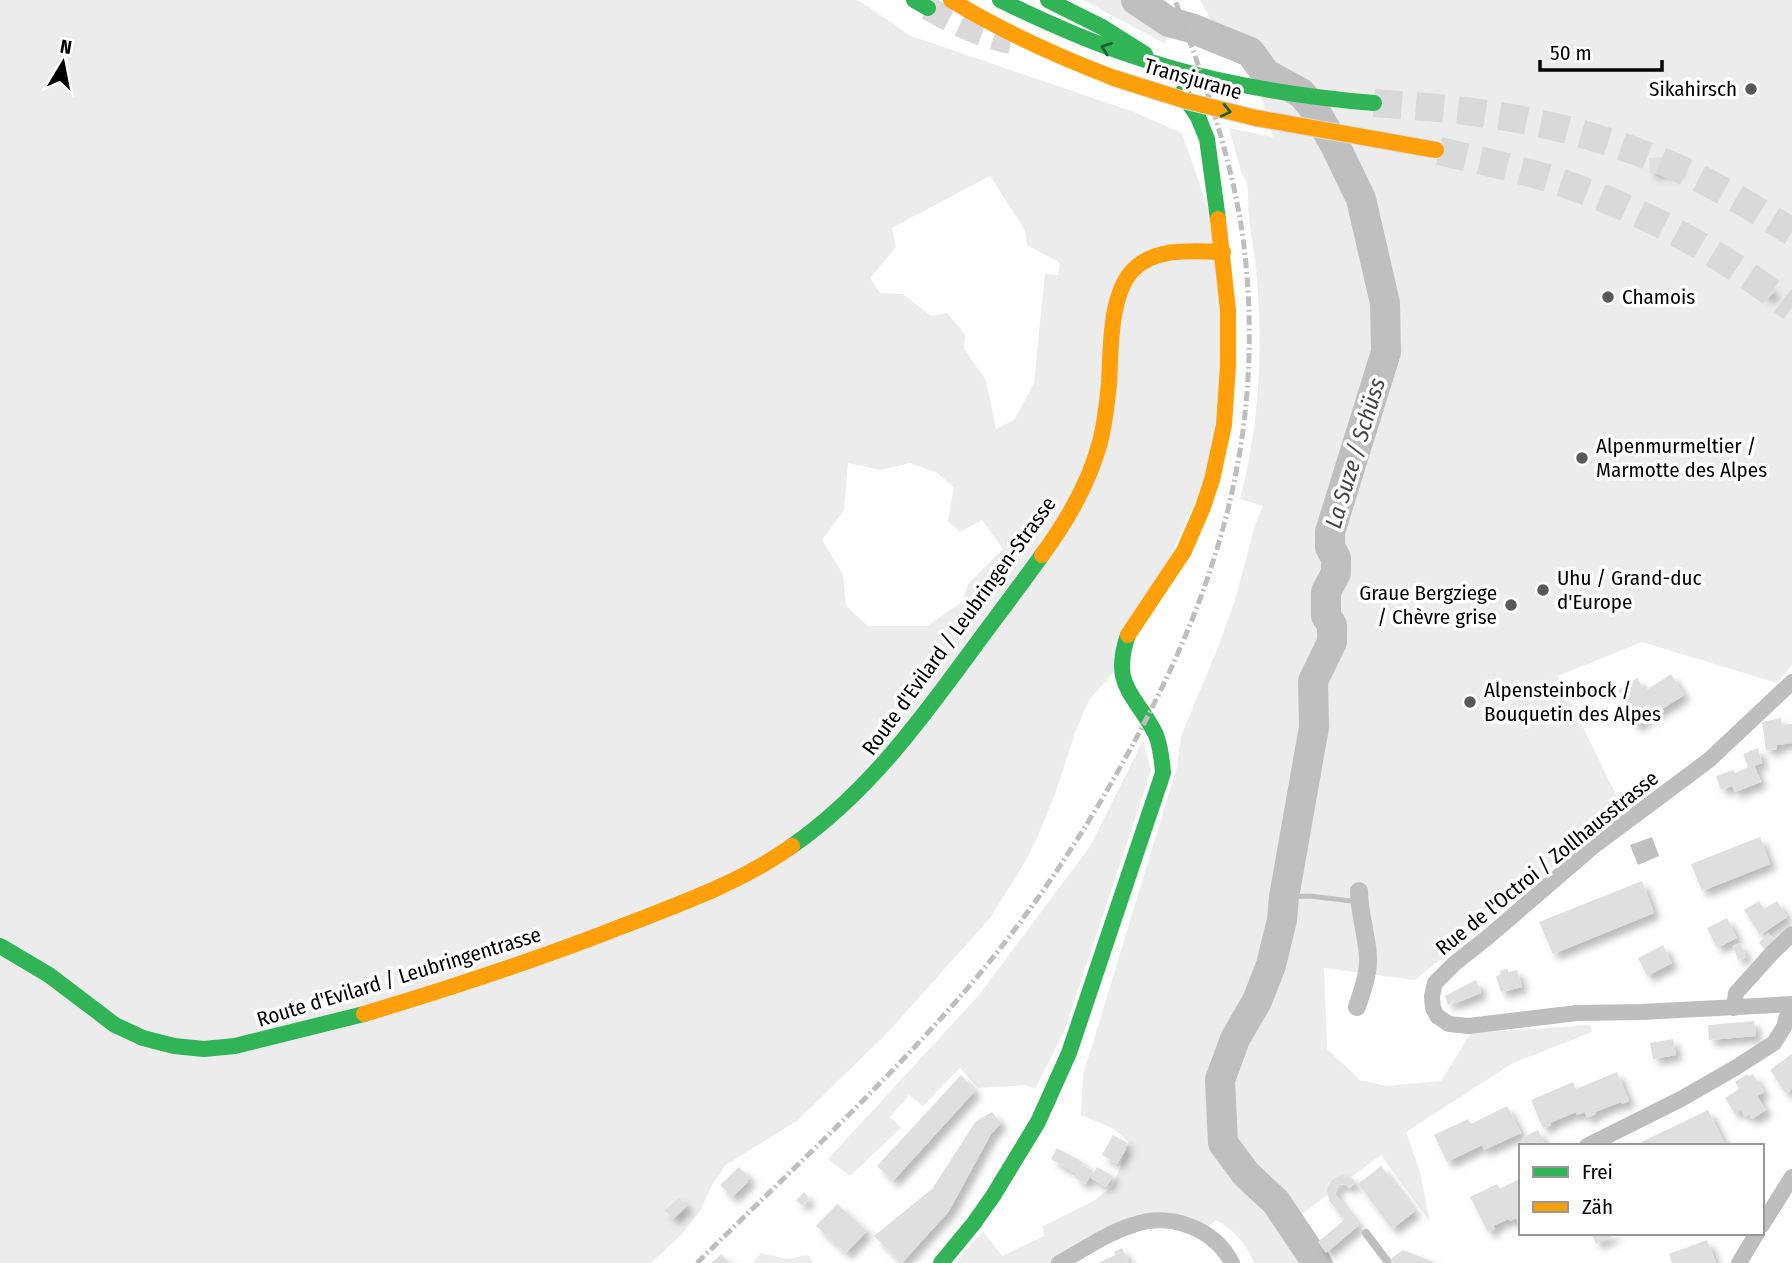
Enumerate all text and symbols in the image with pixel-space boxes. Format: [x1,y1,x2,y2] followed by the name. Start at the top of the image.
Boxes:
[28,28,98,98] north arrow
[1540,28,1662,72] scale bar
[58,34,73,59] text: N
[1550,40,1592,66] text: 50 m
[1100,42,1112,56] one-way arrow
[1141,53,1245,105] street label: Transjurane
[1649,76,1737,102] place label: Sikahirsch
[1743,81,1759,97] marker: Sikahirsch
[1220,103,1232,118] one-way arrow
[1622,284,1695,310] place label: Chamois
[1600,289,1616,305] marker: Chamois
[1319,374,1391,531] water label: La Suze / Schüss
[1596,433,1767,483] place label: Alpenmurmeltier / Marmotte des Alpes
[1574,450,1590,466] marker: Alpenmurmeltier / Marmotte des Alpes
[856,492,1062,760] street label: Route d'Evilard / Leubringen-Strasse
[1557,565,1701,615] place label: Uhu / Grand-duc d'Europe
[1359,580,1497,630] place label: Graue Bergziege / Chèvre grise
[1535,582,1551,598] marker: Uhu / Grand-duc d'Europe
[1503,597,1519,613] marker: Graue Bergziege / Chèvre grise
[1484,677,1661,727] place label: Alpensteinbock / Bouquetin des Alpes
[1462,694,1478,710] marker: Alpensteinbock / Bouquetin des Alpes
[1430,765,1664,961] street label: Rue de l'Octroi / Zollhausstrasse
[254,921,544,1033] street label: Route d'Evilard / Leubringentrasse
[1519,1144,1764,1235] legend
[1582,1159,1613,1185] text: Frei
[1582,1194,1613,1220] text: Zäh

